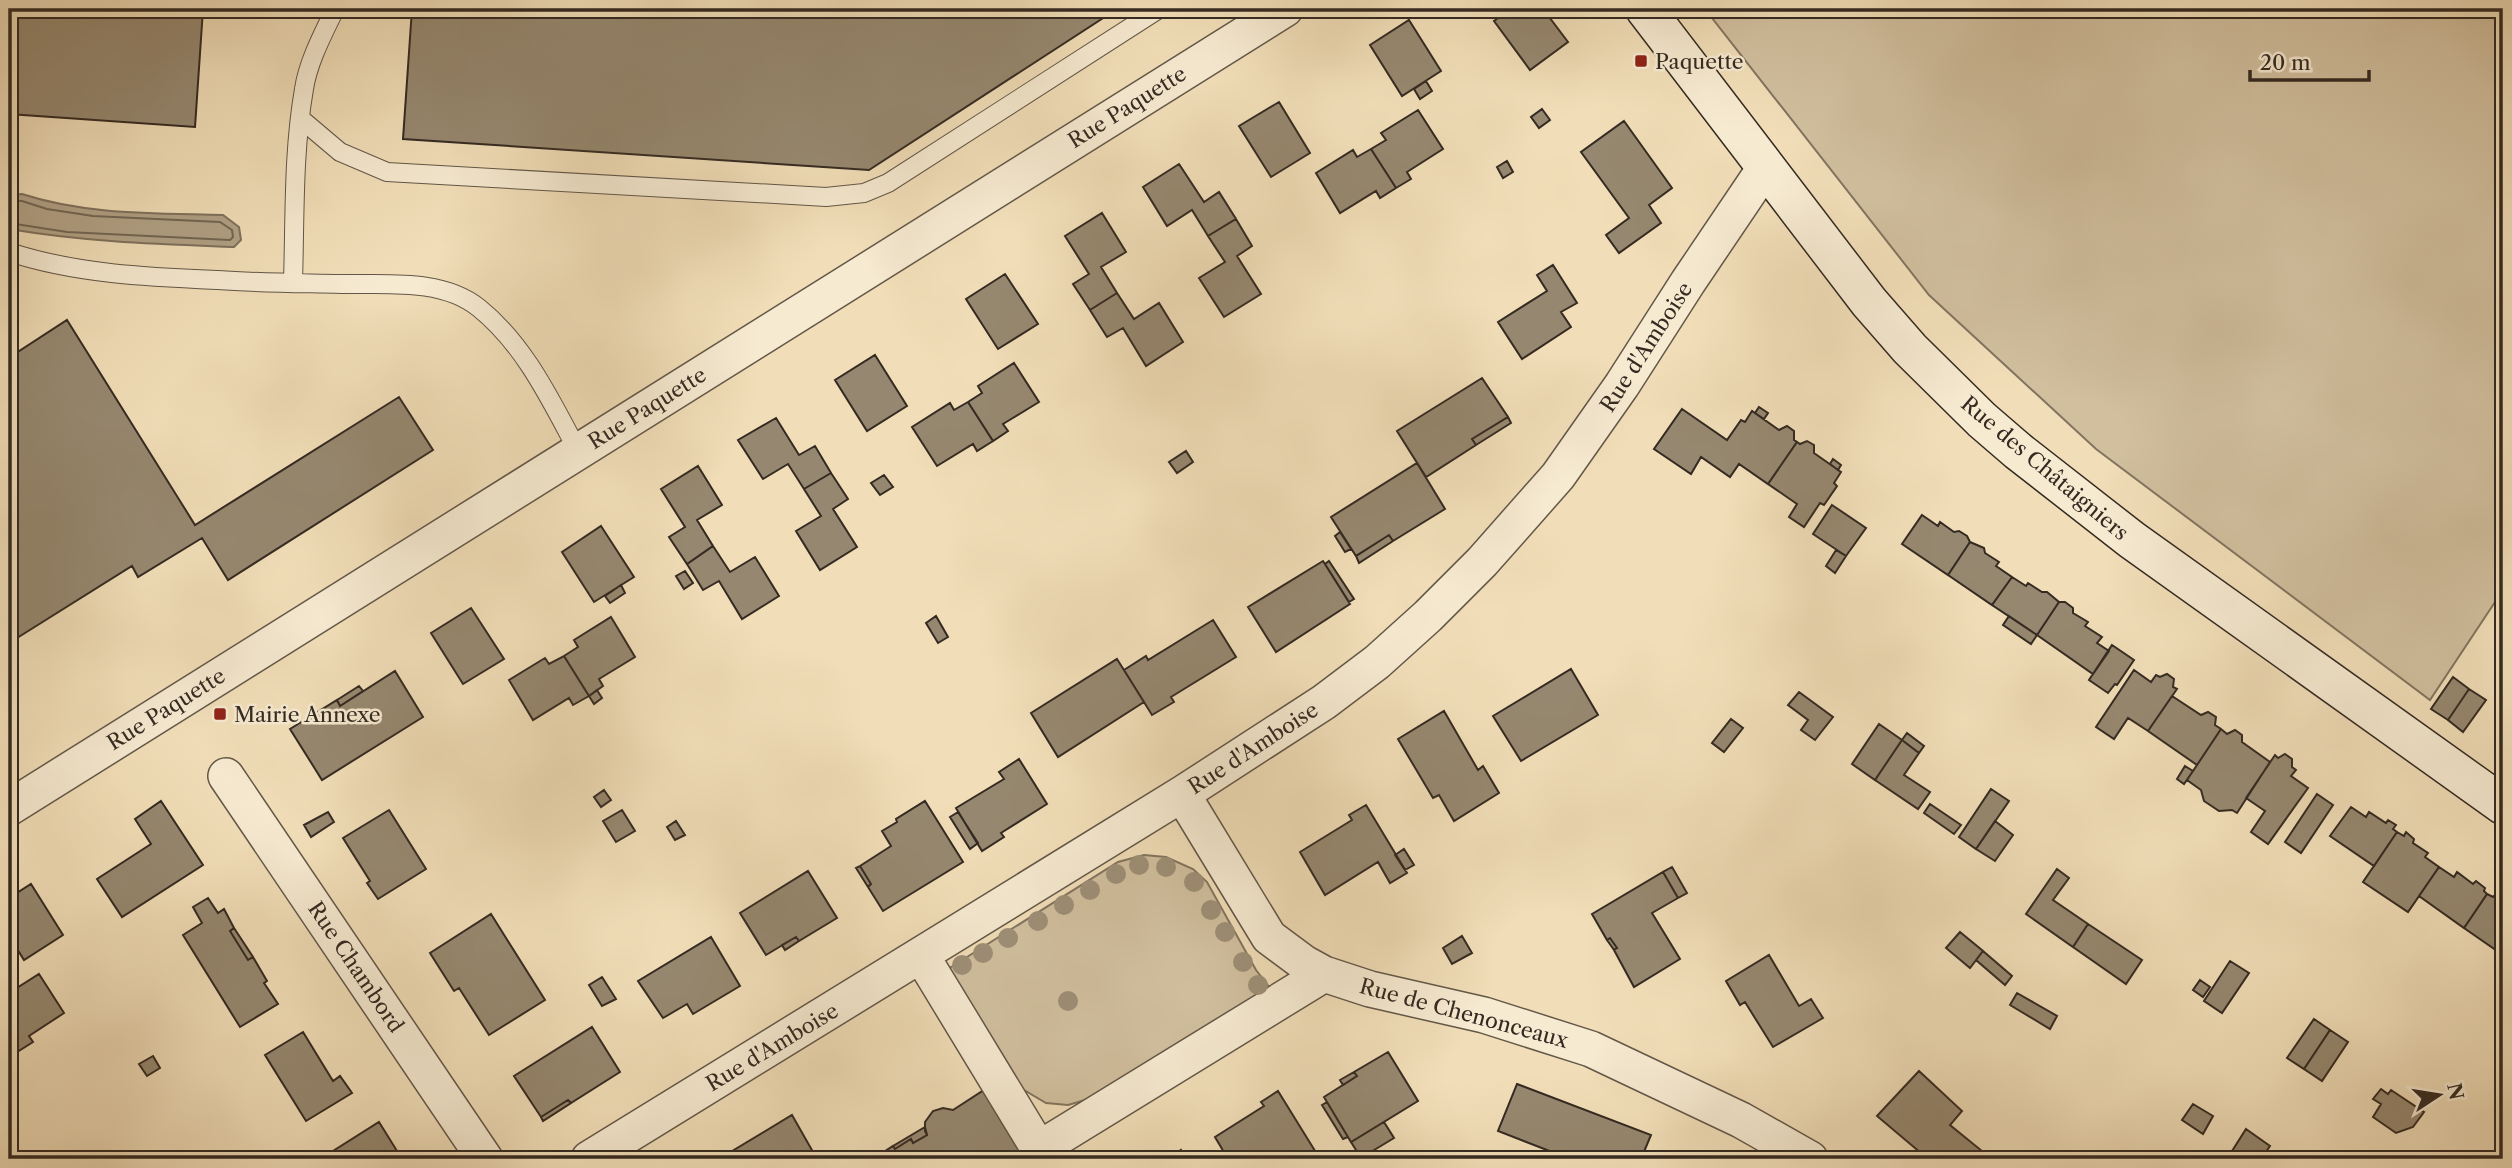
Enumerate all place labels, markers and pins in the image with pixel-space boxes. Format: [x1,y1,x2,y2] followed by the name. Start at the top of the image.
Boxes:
[1655,49,1744,74] place label: Paquette
[1633,53,1649,69] marker: Paquette
[234,702,381,727] place label: Mairie Annexe
[212,706,228,722] marker: Mairie Annexe

